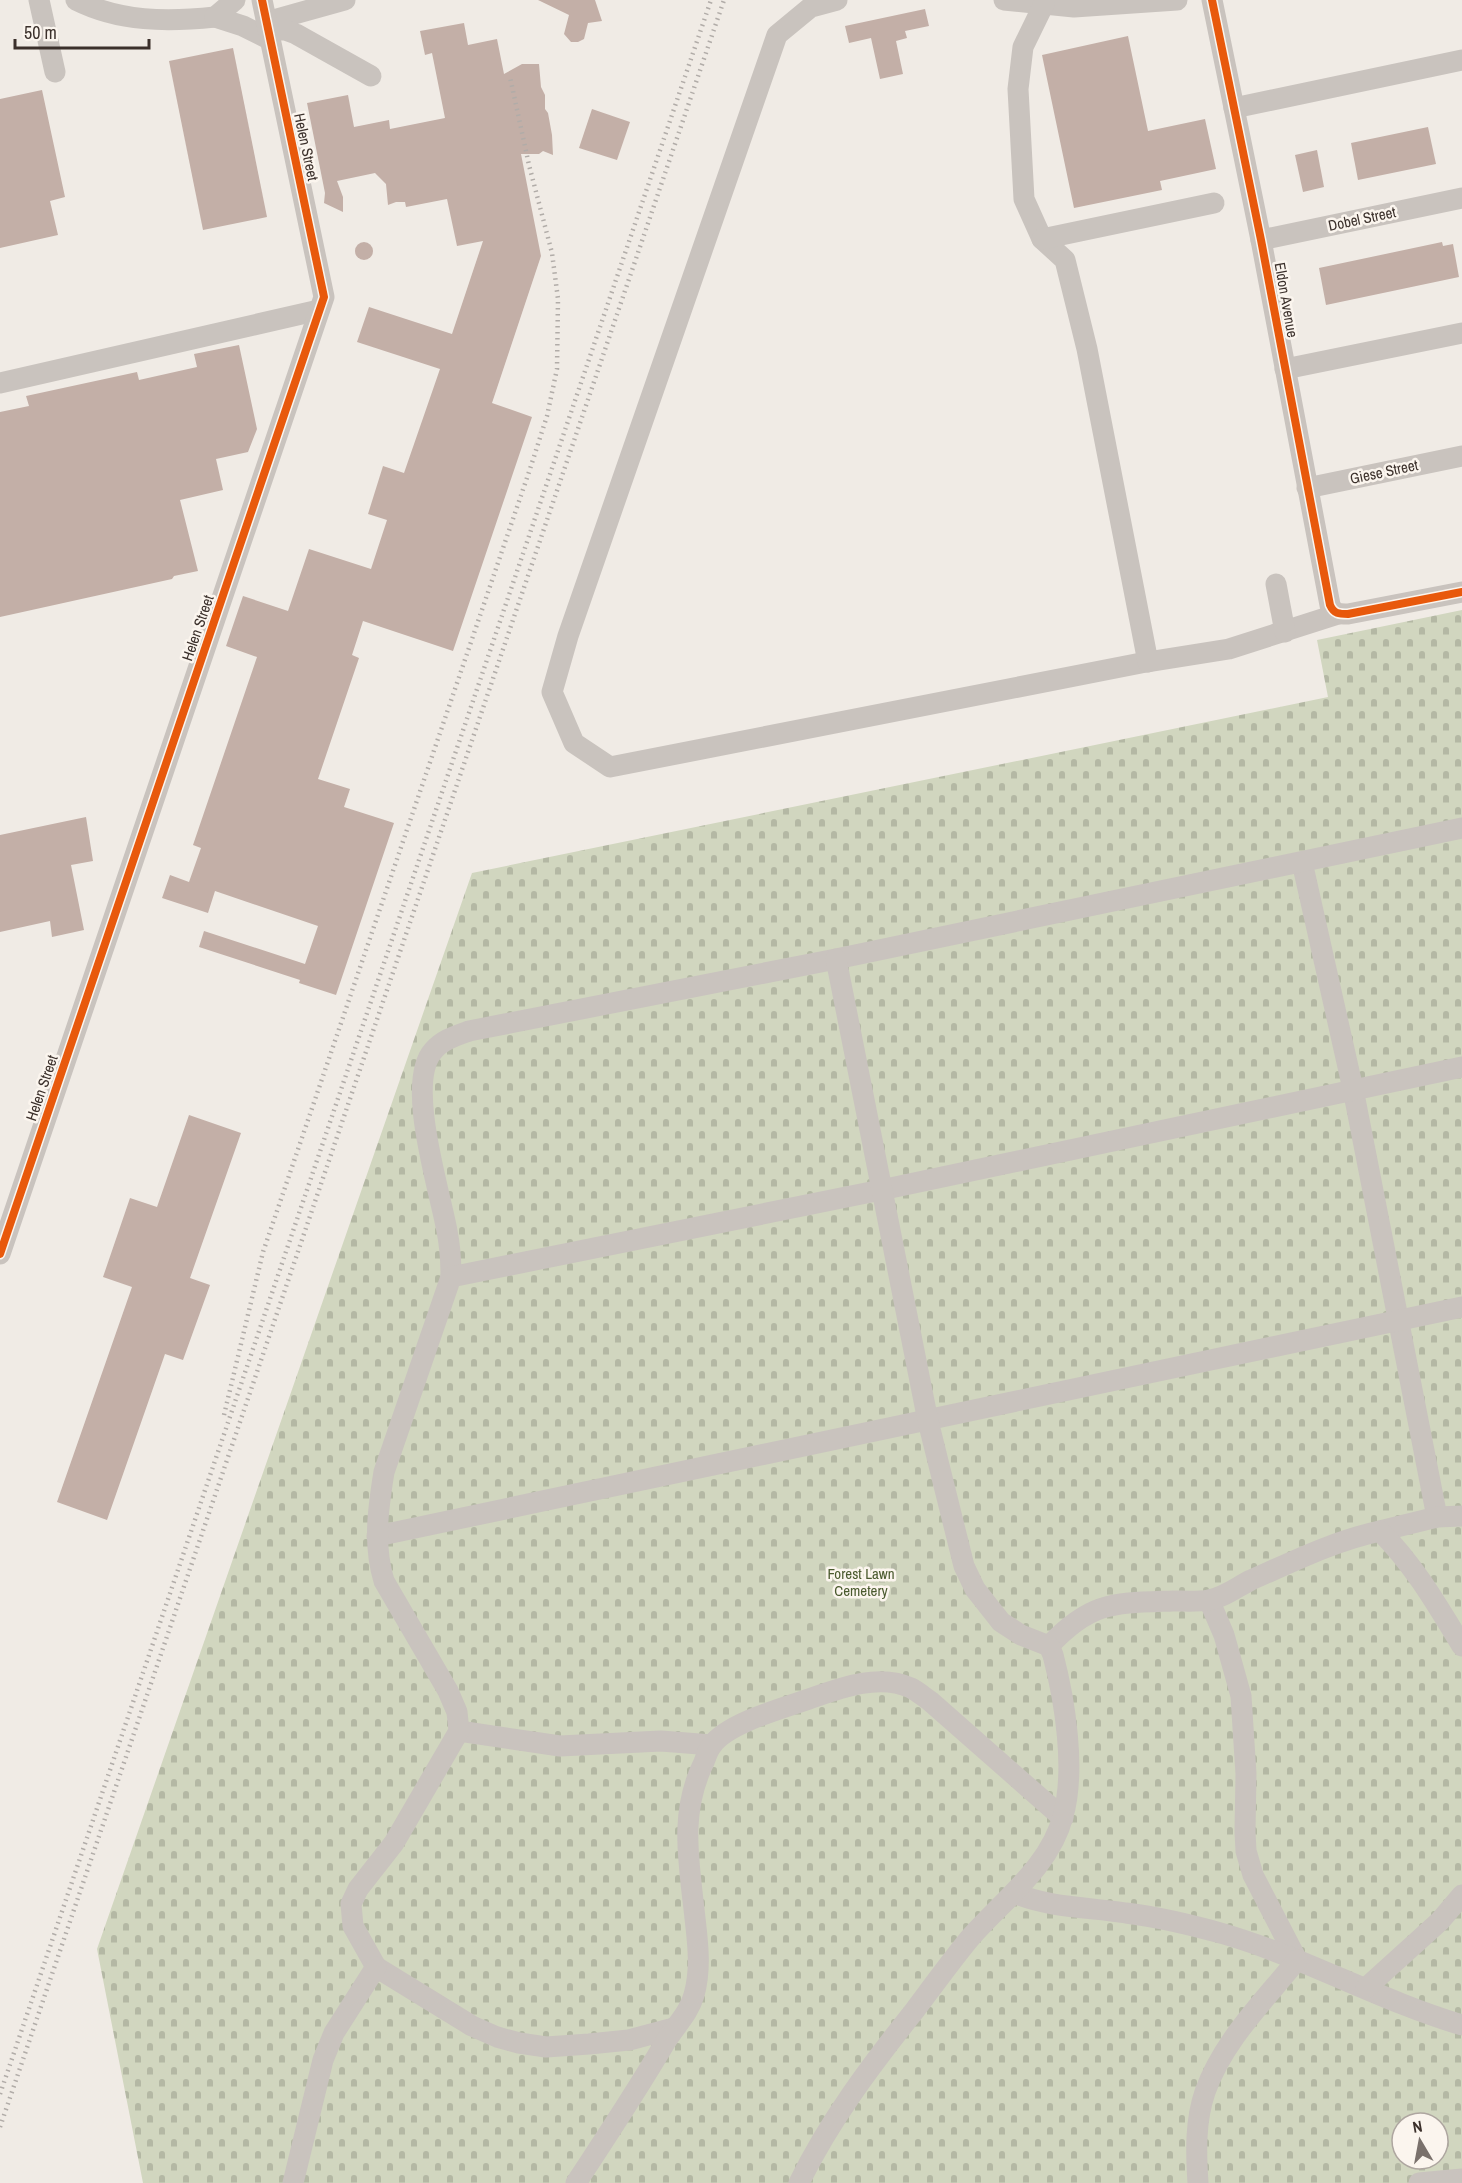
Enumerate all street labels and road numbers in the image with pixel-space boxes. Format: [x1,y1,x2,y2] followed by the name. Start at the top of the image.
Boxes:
[289,111,324,183] street label: Helen Street
[1326,201,1398,236] street label: Dobel Street
[1270,261,1303,339] street label: Eldon Avenue
[1348,454,1420,489] street label: Giese Street
[176,592,219,664] street label: Helen Street
[20,1052,63,1124] street label: Helen Street

